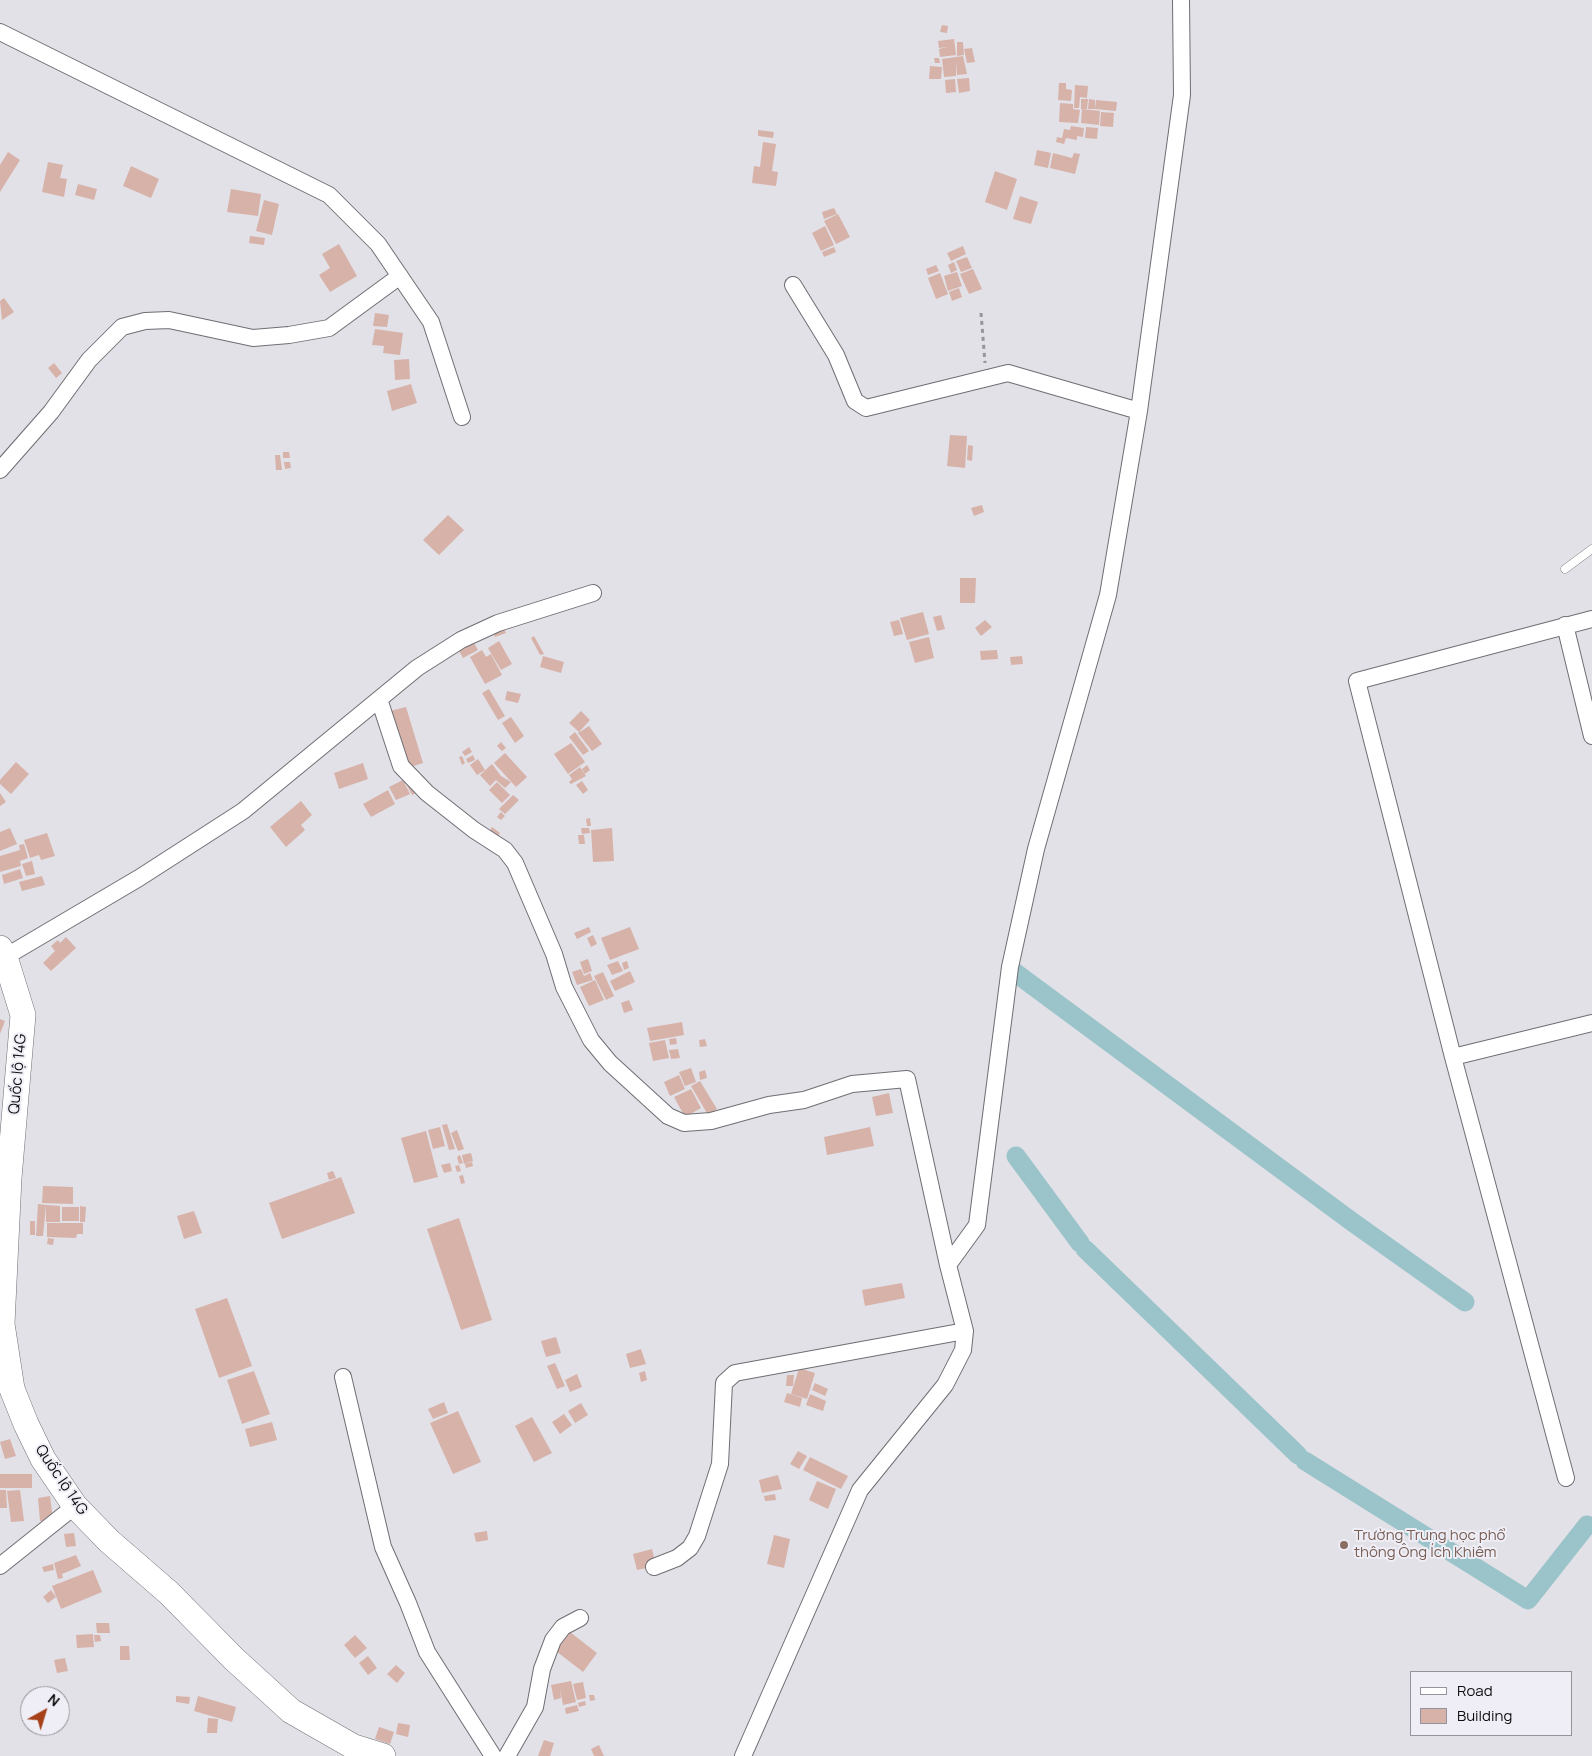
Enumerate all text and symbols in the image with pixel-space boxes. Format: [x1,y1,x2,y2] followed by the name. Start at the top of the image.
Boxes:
[6,1033,30,1115] street label: Quốc lộ 14G
[31,1442,91,1518] street label: Quốc lộ 14G
[1354,1527,1505,1562] place label: Trường Trung học phổ thông Ông Ích Khiêm
[1338,1539,1350,1551] marker: Trường Trung học phổ thông Ông Ích Khiêm
[1410,1671,1572,1736] legend
[1457,1680,1493,1701] text: Road
[20,1686,70,1736] north arrow
[44,1689,64,1710] text: N
[1457,1705,1512,1726] text: Building

